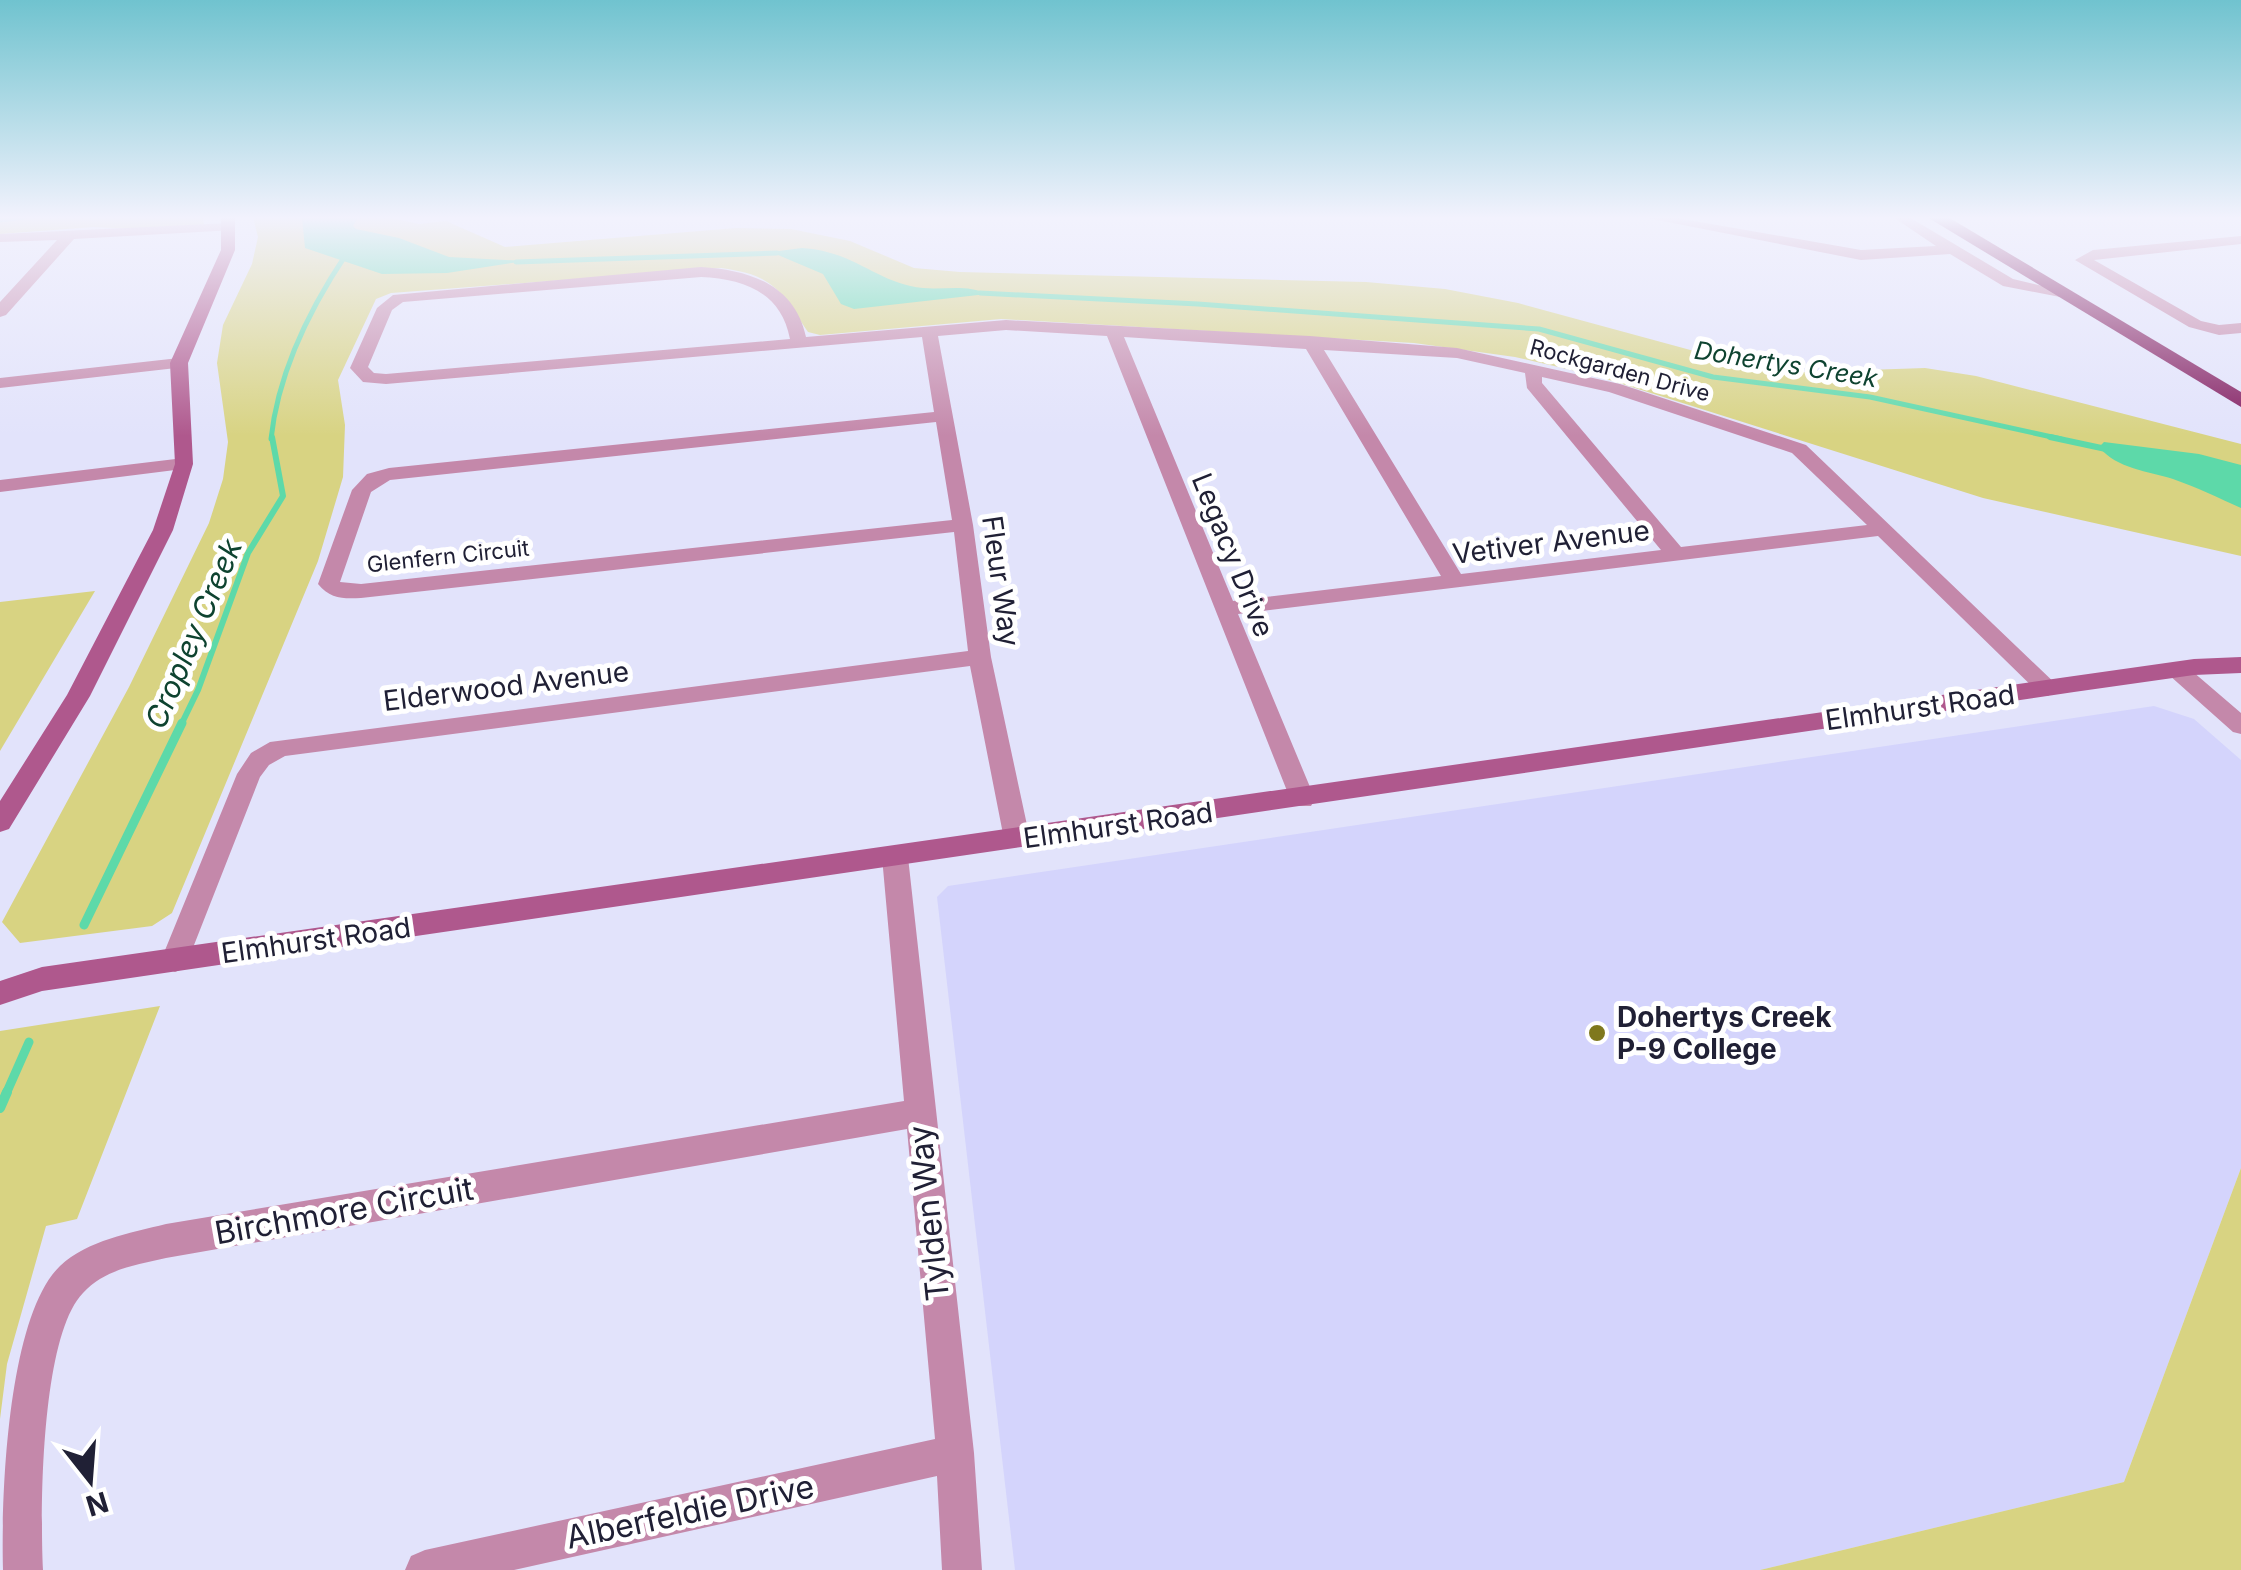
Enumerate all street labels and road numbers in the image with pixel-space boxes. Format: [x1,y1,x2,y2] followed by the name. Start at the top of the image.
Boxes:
[1527,334,1713,406] street label: Rockgarden Drive
[1185,468,1281,642] street label: Legacy Drive
[975,513,1027,649] street label: Fleur Way
[1450,513,1652,571] street label: Vetiver Avenue
[366,535,530,577] street label: Glenfern Circuit
[381,654,631,718] street label: Elderwood Avenue
[1823,677,2017,737] street label: Elmhurst Road
[1021,795,1215,855] street label: Elmhurst Road
[219,910,413,970] street label: Elmhurst Road
[900,1123,957,1303] street label: Tylden Way
[212,1169,476,1252] street label: Birchmore Circuit
[562,1466,817,1557] street label: Alberfeldie Drive

